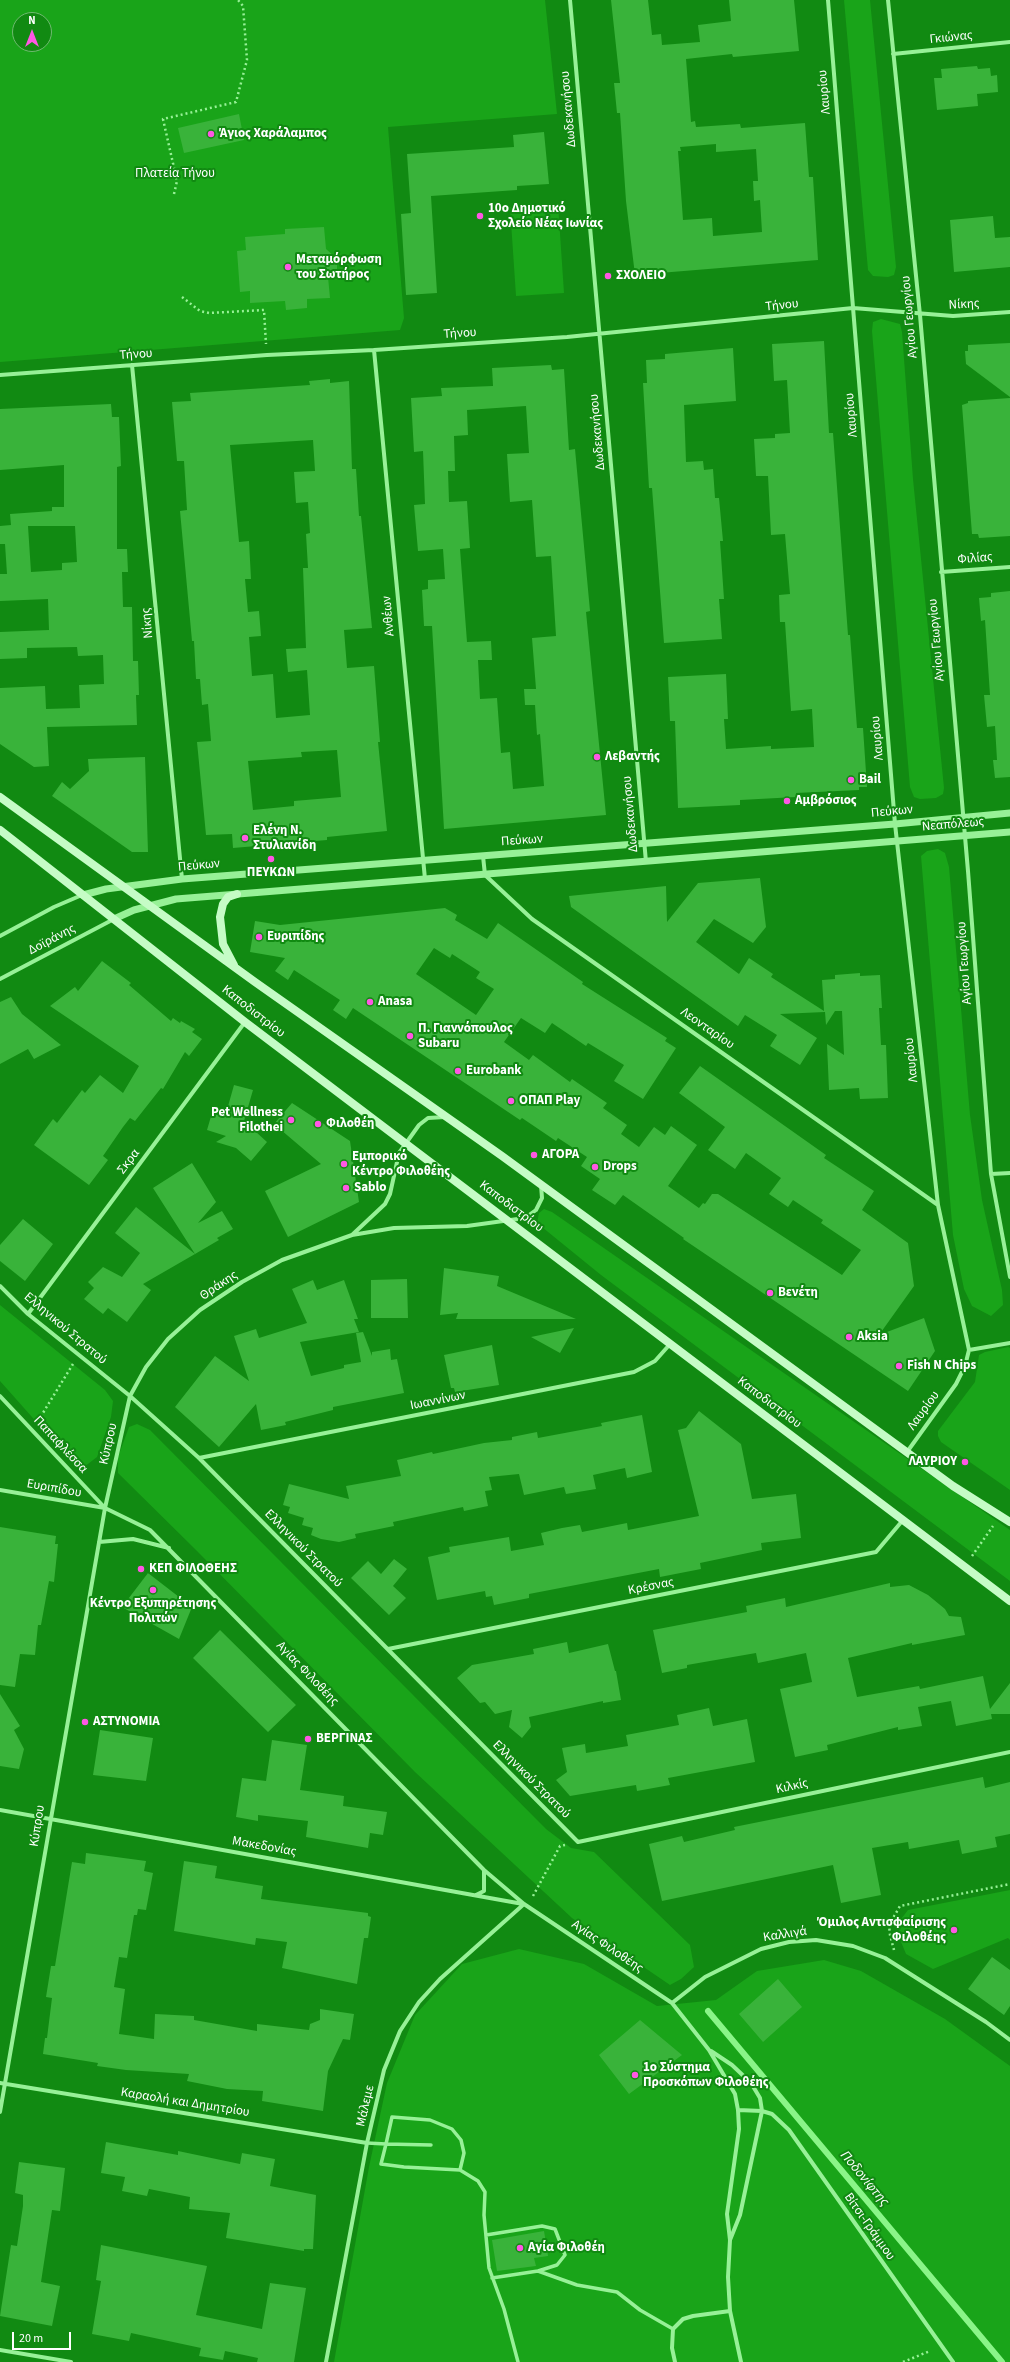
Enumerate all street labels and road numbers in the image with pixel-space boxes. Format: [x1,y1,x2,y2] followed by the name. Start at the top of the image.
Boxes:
[929,28,973,48] street label: Γκιώνας
[815,69,835,115] street label: Λαυρίου
[558,70,580,148] street label: Δωδεκανήσου
[899,275,921,359] street label: Αγίου Γεωργίου
[948,296,980,314] street label: Νίκης
[765,297,799,315] street label: Τήνου
[443,325,477,343] street label: Τήνου
[119,346,153,364] street label: Τήνου
[842,392,862,438] street label: Λαυρίου
[587,393,609,471] street label: Δωδεκανήσου
[957,550,993,568] street label: Φιλίας
[379,595,399,637] street label: Ανθέων
[926,598,948,682] street label: Αγίου Γεωργίου
[139,607,157,639] street label: Νίκης
[868,715,888,761] street label: Λαυρίου
[620,775,642,853] street label: Δωδεκανήσου
[870,802,914,822] street label: Πεύκων
[921,815,985,835] street label: Νεαπόλεως
[501,832,543,850] street label: Πεύκων
[177,856,221,876] street label: Πεύκων
[26,921,78,959] street label: Δοϊράνης
[954,921,976,1005] street label: Αγίου Γεωργίου
[218,982,288,1042] street label: Καποδιστρίου
[677,1005,737,1053] street label: Λεονταρίου
[902,1037,922,1083] street label: Λαυρίου
[114,1146,144,1178] street label: Σκρα
[476,1178,546,1236] street label: Καποδιστρίου
[197,1268,241,1304] street label: Θράκης
[20,1290,110,1368] street label: Ελληνικού Στρατού
[734,1374,804,1432] street label: Καποδιστρίου
[409,1388,467,1414] street label: Ιωαννίνων
[905,1388,943,1434] street label: Λαυρίου
[30,1413,90,1477] street label: Παπαφλέσσα
[97,1422,121,1466] street label: Κύπρου
[25,1477,83,1501] street label: Ευριπίδου
[261,1507,345,1591] street label: Ελληνικού Στρατού
[627,1575,675,1599] street label: Κρέσνας
[272,1639,342,1709] street label: Αγίας Φιλοθέης
[489,1738,573,1822] street label: Ελληνικού Στρατού
[774,1776,810,1798] street label: Κιλκίς
[27,1804,49,1848] street label: Κύπρου
[231,1834,297,1860] street label: Μακεδονίας
[568,1917,646,1977] street label: Αγίας Φιλοθέης
[762,1924,808,1946] street label: Καλλιγά
[354,2084,378,2128] street label: Μάλεμε
[119,2085,251,2121] street label: Καραολή και Δημητρίου
[840,2190,898,2264] street label: Βίτσι-Γράμμου

